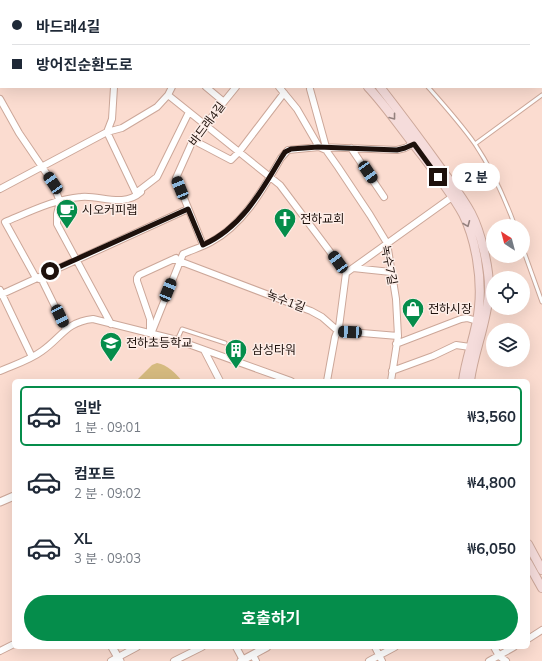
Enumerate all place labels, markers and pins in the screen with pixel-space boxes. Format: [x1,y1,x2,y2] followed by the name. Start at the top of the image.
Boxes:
[54,197,80,230] cafe icon: 시오커피랩
[82,202,137,217] place label: 시오커피랩
[272,206,298,239] church icon: 전하교회
[300,211,344,226] place label: 전하교회
[400,296,426,329] shop icon: 전하시장
[428,301,472,316] place label: 전하시장
[98,330,124,363] school or university icon: 전하초등학교
[126,335,192,350] place label: 전하초등학교
[223,337,249,370] building icon: 삼성타워
[252,342,296,357] place label: 삼성타워

